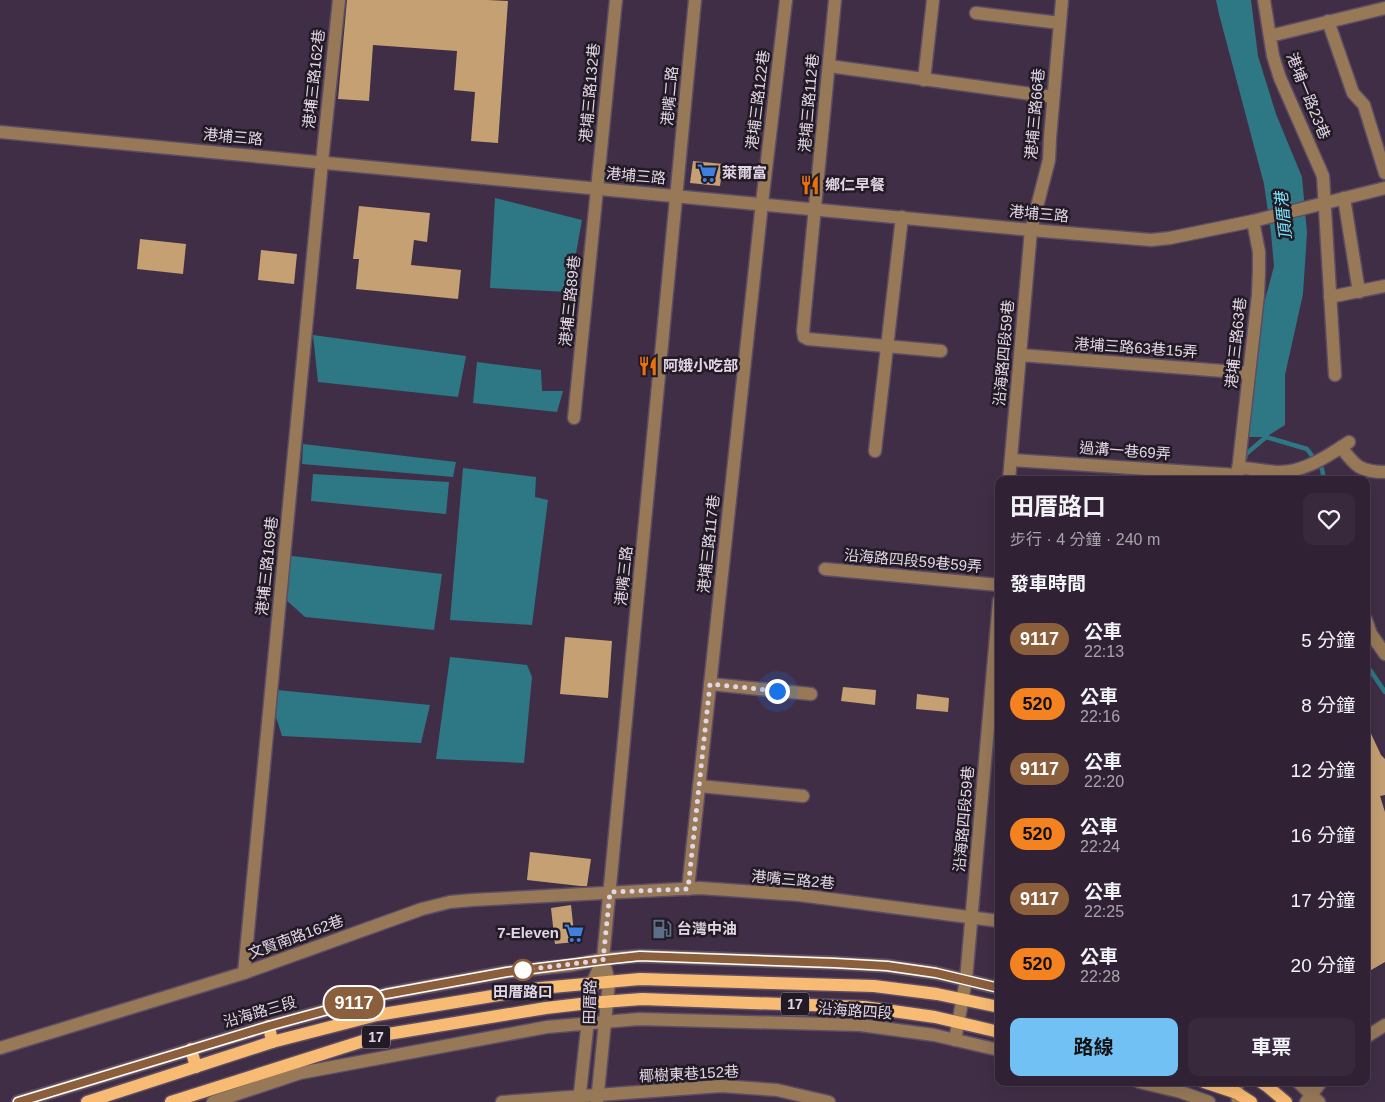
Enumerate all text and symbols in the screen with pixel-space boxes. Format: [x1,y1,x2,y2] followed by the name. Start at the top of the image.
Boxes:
[300,28,327,130] street label: 港埔三路162巷
[577,42,602,144] street label: 港埔三路132巷
[743,49,772,151] street label: 港埔三路122巷
[1283,50,1334,142] street label: 港埔一路23巷
[796,53,821,153] street label: 港埔三路112巷
[658,65,681,127] street label: 港嘴二路
[1022,68,1047,160] street label: 港埔三路66巷
[202,125,264,148] street label: 港埔三路
[696,162,718,184] supermarket icon: 萊爾富
[605,164,667,187] street label: 港埔三路
[722,164,767,181] place label: 萊爾富
[799,174,821,196] restaurant icon: 鄉仁早餐
[825,176,885,193] place label: 鄉仁早餐
[1272,189,1294,241] water label: 頂厝港
[1008,202,1070,225] street label: 港埔三路
[556,254,583,347] street label: 港埔三路89巷
[1222,296,1249,389] street label: 港埔三路63巷
[990,299,1017,407] street label: 沿海路四段59巷
[1074,335,1198,360] street label: 港埔三路63巷15弄
[637,355,659,377] restaurant icon: 阿娥小吃部
[663,357,738,374] place label: 阿娥小吃部
[1079,439,1171,462] street label: 過溝一巷69弄
[1010,493,1106,520] text: 田厝路口
[1303,493,1355,545] button: heart
[695,494,722,594] street label: 港埔三路117巷
[253,515,280,617] street label: 港埔三路169巷
[1010,531,1160,548] text: 步行 · 4 分鐘 · 240 m
[612,545,635,607] street label: 港嘴三路
[843,546,983,575] street label: 沿海路四段59巷59弄
[1010,573,1086,594] text: 發車時間
[1084,621,1122,642] text: 公車
[1020,629,1059,649] text: 9117
[1301,630,1355,651] text: 5 分鐘
[1084,643,1124,660] text: 22:13
[765,679,790,704] your location
[1080,686,1118,707] text: 公車
[1022,694,1053,714] text: 520
[1301,695,1355,716] text: 8 分鐘
[1080,708,1120,725] text: 22:16
[1084,751,1122,772] text: 公車
[1020,759,1059,779] text: 9117
[1291,760,1355,781] text: 12 分鐘
[950,765,977,873] street label: 沿海路四段59巷
[1084,773,1124,790] text: 22:20
[1080,816,1118,837] text: 公車
[1022,824,1053,844] text: 520
[1291,825,1355,846] text: 16 分鐘
[1080,838,1120,855] text: 22:24
[751,867,835,892] street label: 港嘴三路2巷
[1084,881,1122,902] text: 公車
[1020,889,1059,909] text: 9117
[1291,890,1355,911] text: 17 分鐘
[1084,903,1124,920] text: 22:25
[246,911,346,962] street label: 文賢南路162巷
[651,918,673,940] fuel station icon: 台灣中油
[677,920,737,937] place label: 台灣中油
[563,922,585,944] supermarket icon: 7-Eleven
[497,924,559,941] place label: 7-Eleven
[1080,946,1118,967] text: 公車
[1022,954,1053,974] text: 520
[1291,955,1355,976] text: 20 分鐘
[512,959,534,981] marker: 田厝路口
[1080,968,1120,985] text: 22:28
[580,979,599,1025] street label: 田厝路
[493,983,553,1000] place label: 田厝路口
[319,987,389,1019] line badge: 9117
[781,992,809,1016] road number: 17
[221,993,298,1030] street label: 沿海路三段
[334,993,374,1013] text: 9117
[817,999,893,1022] street label: 沿海路四段
[1010,1018,1178,1076] button: 路線
[1188,1018,1355,1076] button: 車票
[362,1026,390,1048] road number: 17
[639,1062,739,1085] street label: 椰樹東巷152巷

